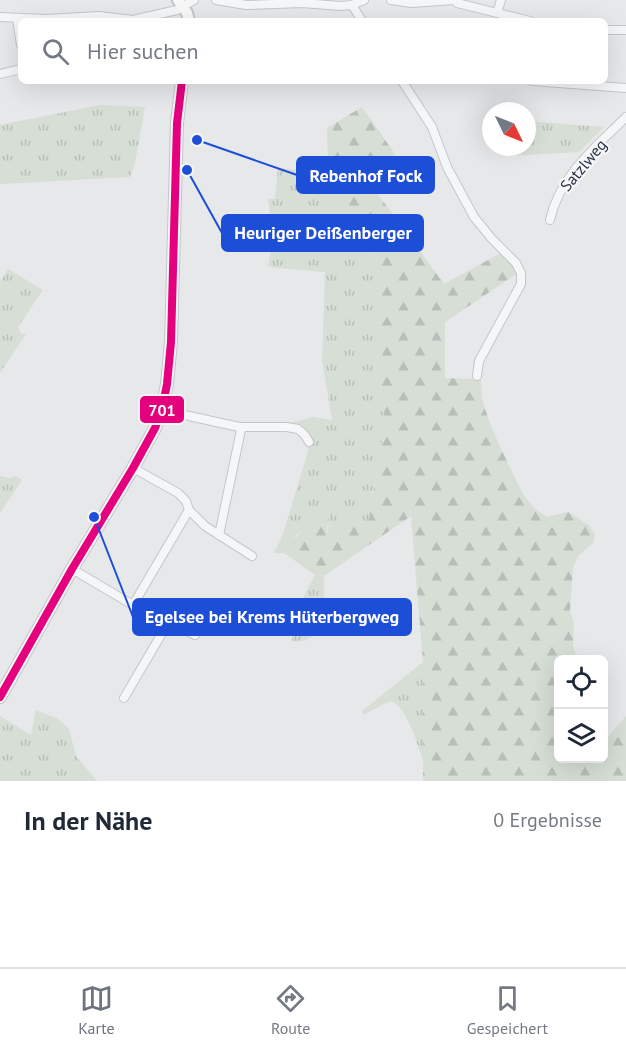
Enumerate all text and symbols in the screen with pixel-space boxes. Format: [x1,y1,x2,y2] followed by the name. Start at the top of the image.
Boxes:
[18,18,608,84] search box
[39,35,72,68] icon: search
[87,37,199,65] text: Hier suchen
[482,102,536,156] north arrow
[555,135,611,195] street label: Satzlweg
[297,157,434,193] callout: Rebenhof Fock
[310,164,423,187] text: Rebenhof Fock
[222,215,423,251] callout: Heuriger Deißenberger
[234,221,412,244] text: Heuriger Deißenberger
[139,395,185,424] line badge: 701
[148,400,176,420] text: 701
[133,599,411,635] callout: Egelsee bei Krems Hüterbergweg
[145,605,399,628] text: Egelsee bei Krems Hüterbergweg
[554,655,608,763] map controls
[554,655,608,709] button: locate
[554,709,608,763] button: layers
[24,804,152,837] text: In der Nähe
[493,807,602,833] text: 0 Ergebnisse
[78,982,115,1038] tab: Karte
[271,982,310,1038] tab: Route
[467,982,548,1038] tab: Gespeichert

